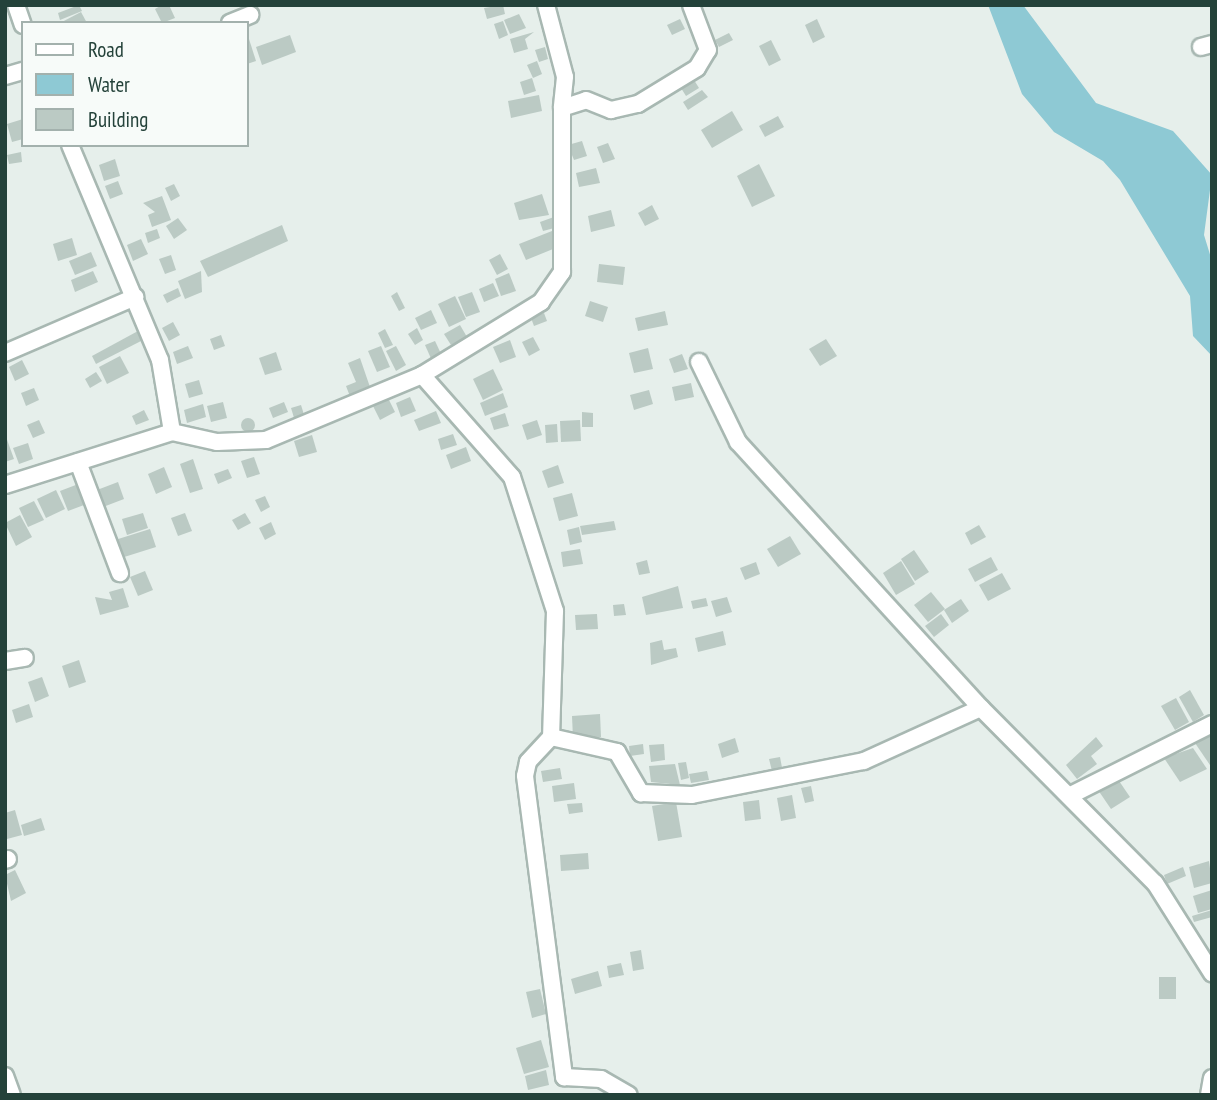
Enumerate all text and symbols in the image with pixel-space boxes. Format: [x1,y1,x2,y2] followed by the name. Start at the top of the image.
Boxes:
[21,21,248,147] legend
[88,36,124,63] text: Road
[88,71,130,98] text: Water
[88,106,148,133] text: Building

